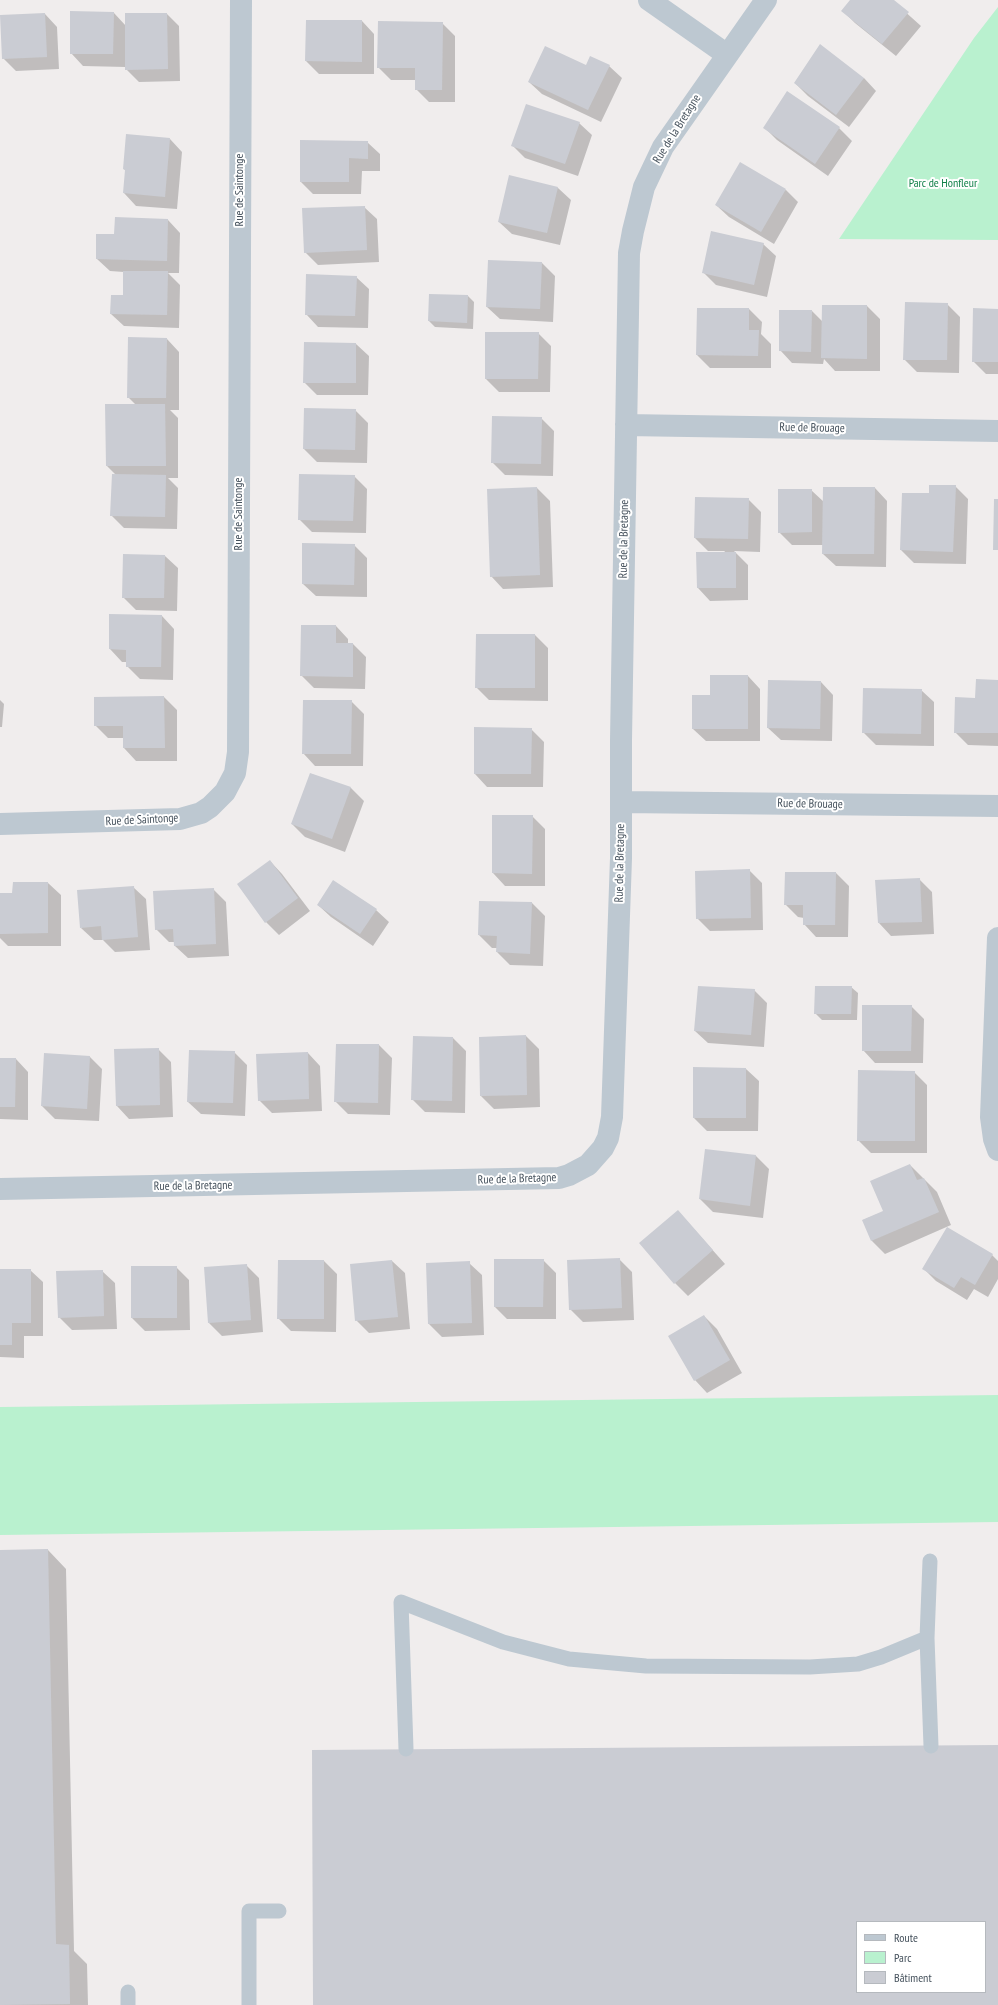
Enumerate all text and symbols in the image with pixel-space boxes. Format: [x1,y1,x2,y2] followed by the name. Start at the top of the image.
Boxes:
[650,92,704,166] street label: Rue de la Bretagne
[233,154,247,226] street label: Rue de Saintonge
[909,177,977,191] park label: Parc de Honfleur
[779,420,845,436] street label: Rue de Brouage
[232,478,246,550] street label: Rue de Saintonge
[616,500,632,578] street label: Rue de la Bretagne
[777,796,843,812] street label: Rue de Brouage
[105,811,179,829] street label: Rue de Saintonge
[612,824,628,902] street label: Rue de la Bretagne
[477,1170,557,1188] street label: Rue de la Bretagne
[154,1178,232,1194] street label: Rue de la Bretagne
[856,1921,986,1993] legend
[894,1930,918,1945] text: Route
[894,1950,911,1965] text: Parc
[894,1970,932,1985] text: Bâtiment

